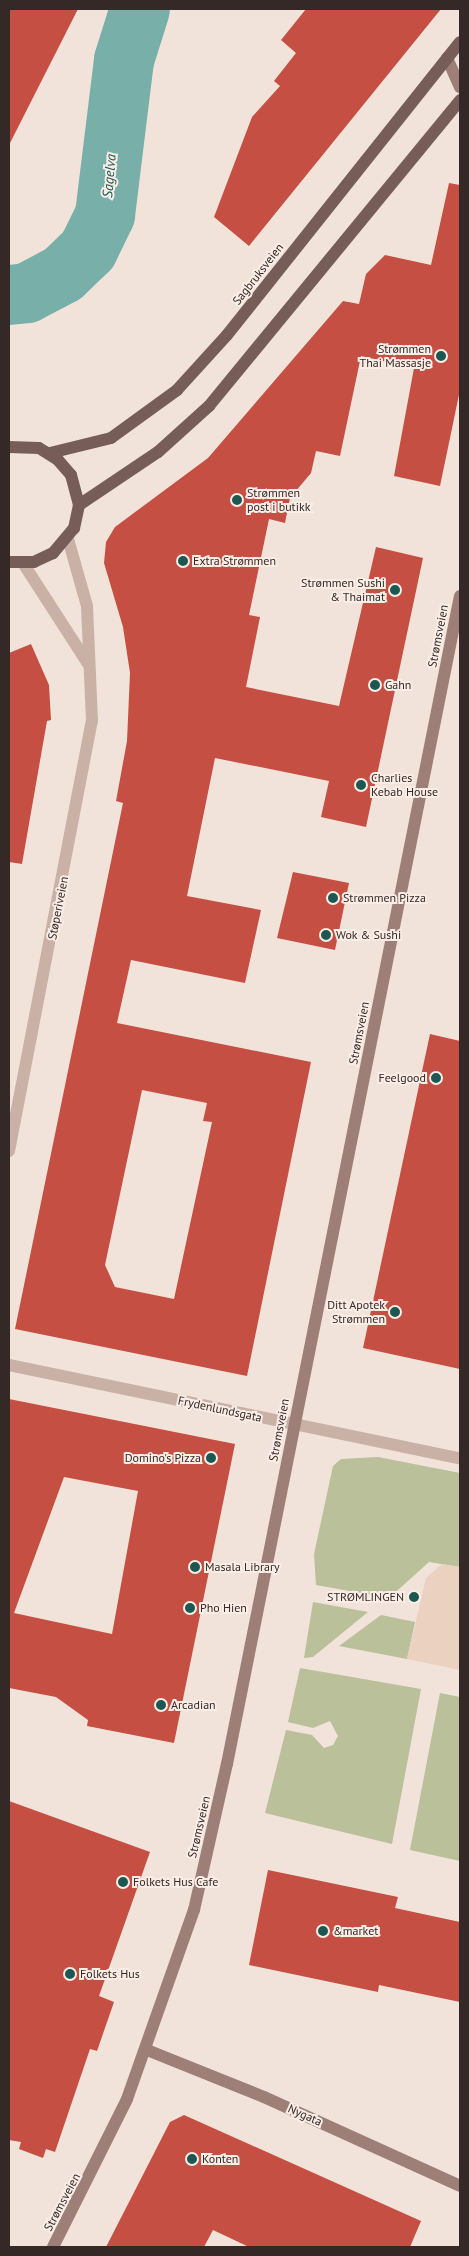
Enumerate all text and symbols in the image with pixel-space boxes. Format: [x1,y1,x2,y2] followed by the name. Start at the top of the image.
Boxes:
[99,153,119,199] water label: Sagelva
[229,240,287,308] street label: Sagbruksveien
[360,342,431,370] place label: Strømmen Thai Massasje
[435,350,447,362] marker: Strømmen Thai Massasje
[247,486,310,514] place label: Strømmen post i butikk
[231,494,243,506] marker: Strømmen post i butikk
[193,554,276,568] place label: Extra Strømmen
[177,555,189,567] marker: Extra Strømmen
[301,576,385,604] place label: Strømmen Sushi & Thaimat
[389,584,401,596] marker: Strømmen Sushi & Thaimat
[425,604,451,668] street label: Strømsveien
[385,678,411,692] place label: Gahn
[369,679,381,691] marker: Gahn
[371,771,438,799] place label: Charlies Kebab House
[355,779,367,791] marker: Charlies Kebab House
[45,875,71,941] street label: Støperiveien
[343,891,426,905] place label: Strømmen Pizza
[327,892,339,904] marker: Strømmen Pizza
[336,928,401,942] place label: Wok & Sushi
[320,929,332,941] marker: Wok & Sushi
[346,1001,372,1065] street label: Strømsveien
[378,1071,426,1085] place label: Feelgood
[430,1072,442,1084] marker: Feelgood
[327,1298,385,1326] place label: Ditt Apotek Strømmen
[389,1306,401,1318] marker: Ditt Apotek Strømmen
[177,1393,263,1425] street label: Frydenlundsgata
[266,1398,292,1462] street label: Strømsveien
[125,1451,201,1465] place label: Domino's Pizza
[205,1452,217,1464] marker: Domino's Pizza
[205,1560,280,1574] place label: Masala Library
[189,1561,201,1573] marker: Masala Library
[327,1590,404,1604] place label: STRØMLINGEN
[408,1591,420,1603] marker: STRØMLINGEN
[200,1601,247,1615] place label: Pho Hien
[184,1602,196,1614] marker: Pho Hien
[171,1698,216,1712] place label: Arcadian
[155,1699,167,1711] marker: Arcadian
[185,1795,213,1859] street label: Strømsveien
[133,1875,218,1889] place label: Folkets Hus Cafe
[117,1876,129,1888] marker: Folkets Hus Cafe
[333,1924,378,1938] place label: &market
[317,1925,329,1937] marker: &market
[80,1967,140,1981] place label: Folkets Hus
[64,1968,76,1980] marker: Folkets Hus
[286,2101,324,2129] street label: Nygata
[202,2152,238,2166] place label: Konten
[186,2153,198,2165] marker: Konten
[41,2171,83,2233] street label: Strømsveien

